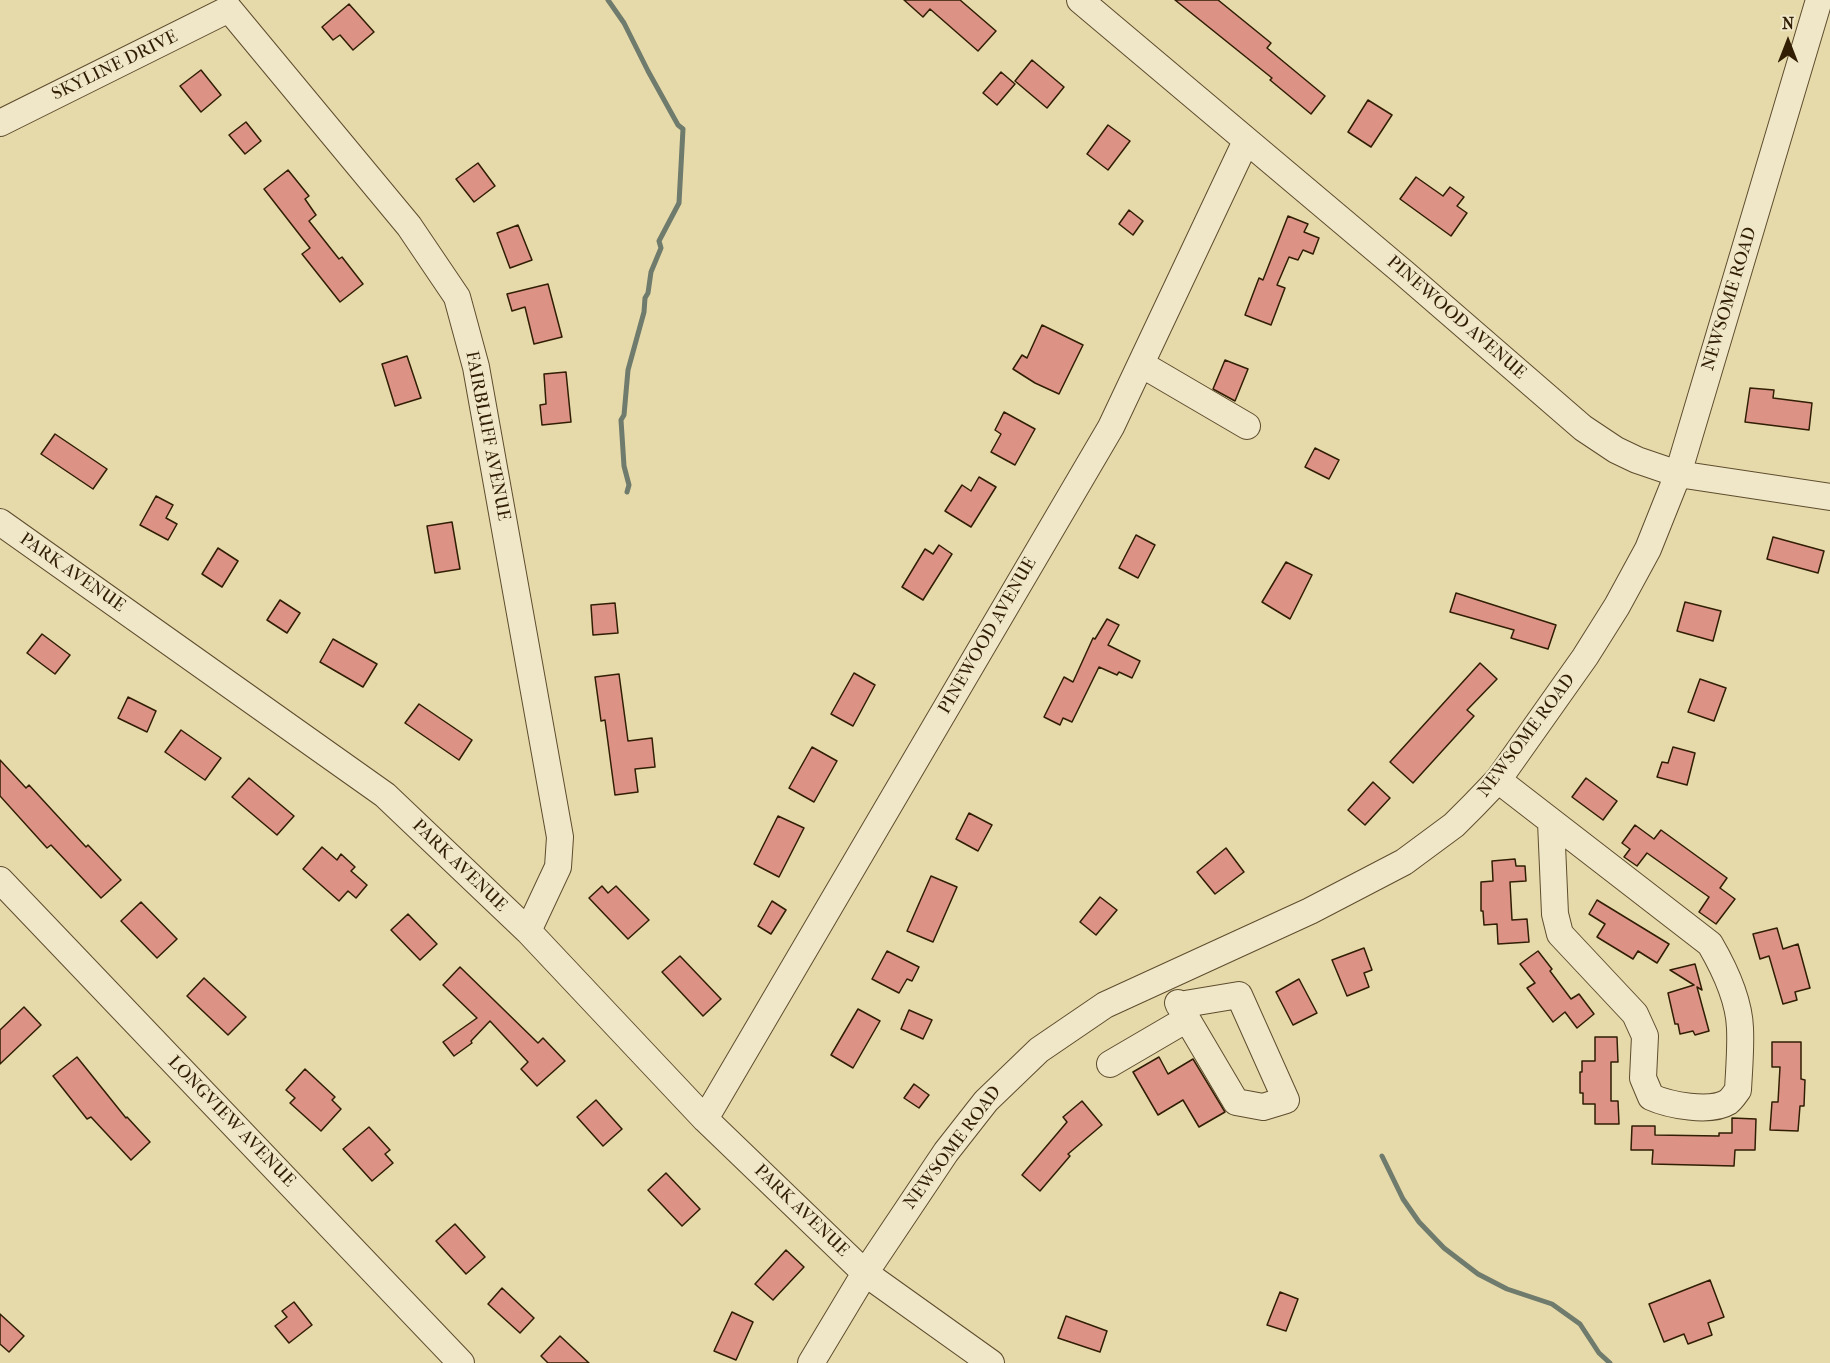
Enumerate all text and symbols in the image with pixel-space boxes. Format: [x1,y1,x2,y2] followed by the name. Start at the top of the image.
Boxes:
[1758,12,1818,72] north arrow
[1782,14,1794,33] text: N
[49,26,181,106] street label: SKYLINE DRIVE
[1698,225,1762,373] street label: NEWSOME ROAD
[1382,252,1530,384] street label: PINEWOOD AVENUE
[460,349,514,523] street label: FAIRBLUFF AVENUE
[15,529,129,617] street label: PARK AVENUE
[934,554,1042,718] street label: PINEWOOD AVENUE
[1474,670,1580,802] street label: NEWSOME ROAD
[407,815,511,917] street label: PARK AVENUE
[163,1052,299,1192] street label: LONGVIEW AVENUE
[900,1082,1006,1214] street label: NEWSOME ROAD
[749,1160,853,1262] street label: PARK AVENUE

